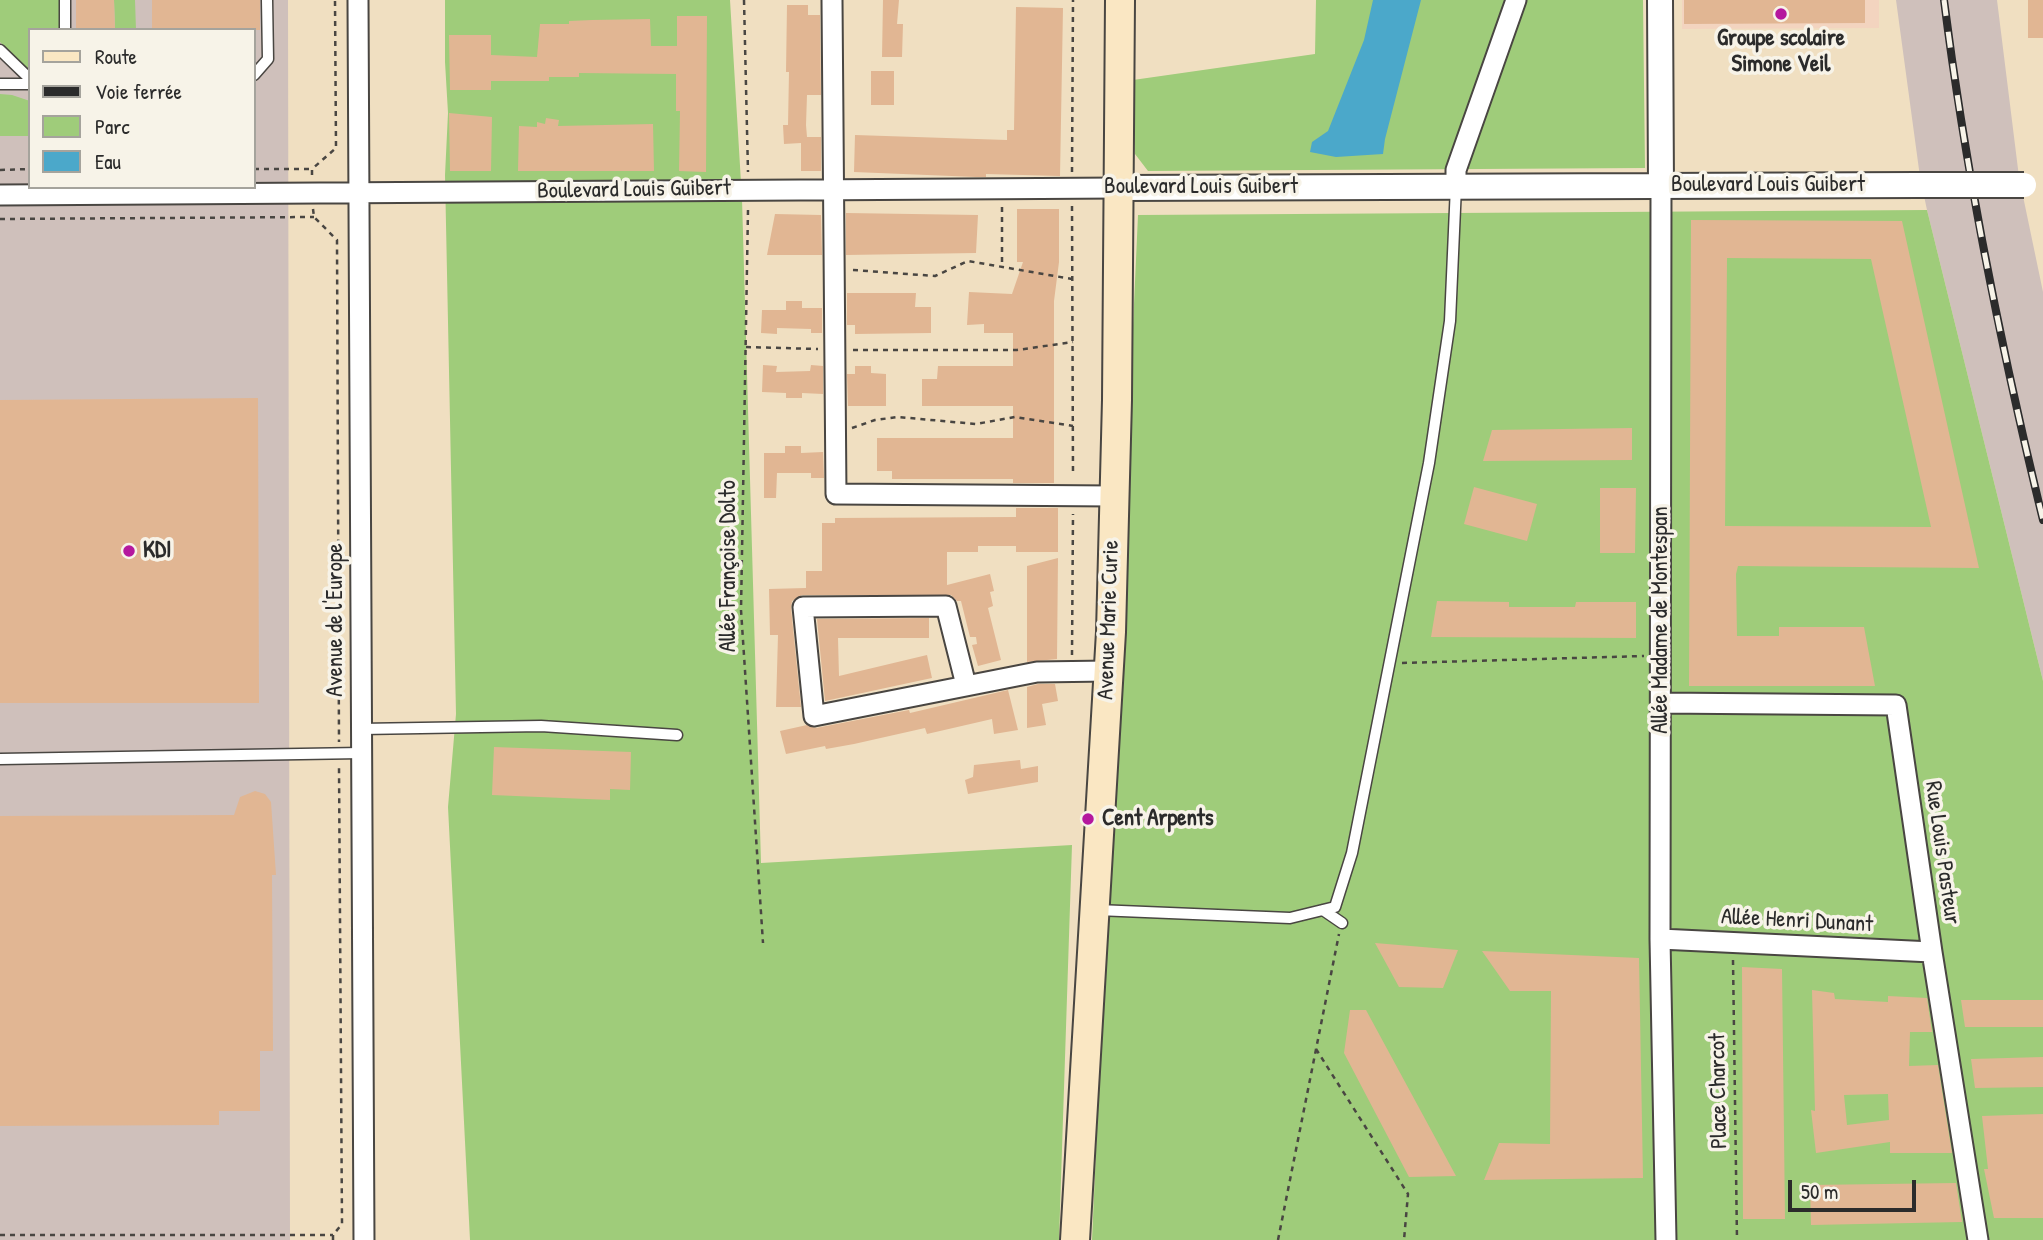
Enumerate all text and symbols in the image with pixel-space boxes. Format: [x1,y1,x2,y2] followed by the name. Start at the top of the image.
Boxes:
[1773,6,1789,22] marker: Groupe scolaire Simone Veil
[1717,25,1845,79] place label: Groupe scolaire Simone Veil
[28,28,256,189] legend
[95,42,137,71] text: Route
[95,77,182,106] text: Voie ferrée
[95,112,130,141] text: Parc
[95,147,121,176] text: Eau
[1671,171,1865,199] street label: Boulevard Louis Guibert
[1104,173,1298,201] street label: Boulevard Louis Guibert
[537,175,731,205] street label: Boulevard Louis Guibert
[715,480,743,652] street label: Allée Françoise Dolto
[1647,506,1675,734] street label: Allée Madame de Montespan
[143,537,171,565] place label: KDI
[1092,540,1126,700] street label: Avenue Marie Curie
[121,543,137,559] marker: KDI
[322,543,350,697] street label: Avenue de l'Europe
[1918,780,1966,926] street label: Rue Louis Pasteur
[1102,805,1214,833] place label: Cent Arpents
[1080,811,1096,827] marker: Cent Arpents
[1720,903,1874,939] street label: Allée Henri Dunant
[1704,1033,1734,1149] street label: Place Charcot
[1791,1166,1919,1210] scale bar
[1801,1177,1838,1206] text: 50 m

